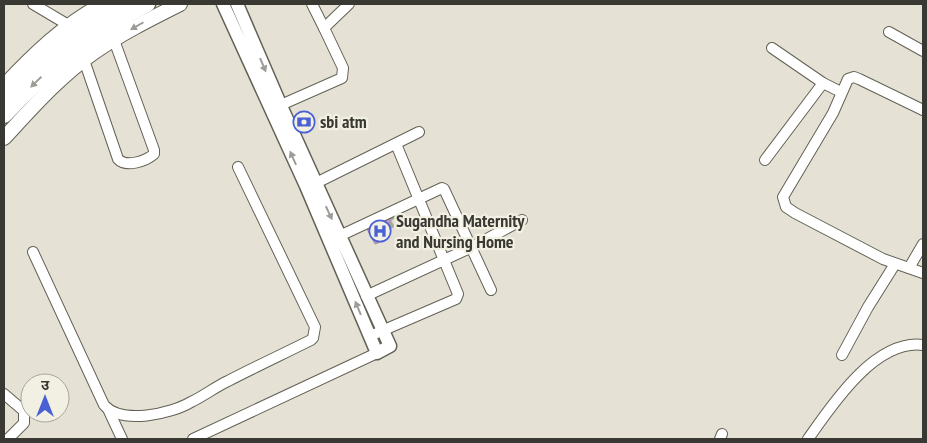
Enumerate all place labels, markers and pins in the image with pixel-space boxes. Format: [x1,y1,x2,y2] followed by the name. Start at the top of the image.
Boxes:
[292,110,316,134] bank icon: sbi atm
[320,110,367,133] place label: sbi atm
[396,209,525,253] place label: Sugandha Maternity and Nursing Home
[368,219,392,243] hospital icon: Sugandha Maternity and Nursing Home

